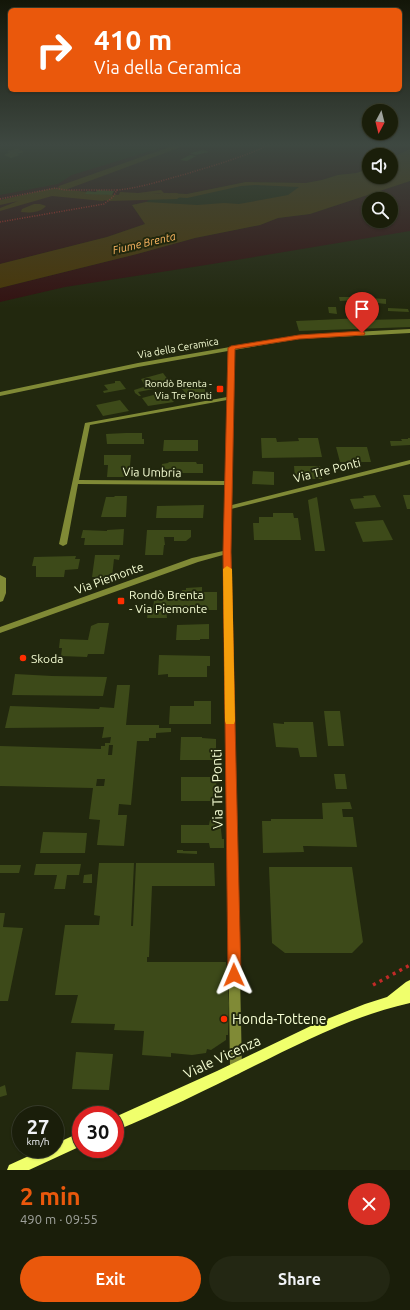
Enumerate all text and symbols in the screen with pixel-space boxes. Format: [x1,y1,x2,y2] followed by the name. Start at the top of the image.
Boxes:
[28,24,80,76] icon: right
[94,24,172,55] text: 410 m
[94,57,242,77] text: Via della Ceramica
[362,104,398,140] north arrow
[362,104,398,228] map controls
[362,148,398,184] button: sound
[362,192,398,228] button: search
[111,230,177,256] water label: Fiume Brenta
[345,292,379,333] pin
[351,298,373,320] icon: arrive
[137,335,219,361] street label: Via della Ceramica
[145,378,212,401] place label: Rondò Brenta - Via Tre Ponti
[215,384,225,394] marker: Rondò Brenta - Via Tre Ponti
[292,455,362,485] street label: Via Tre Ponti
[122,465,182,479] street label: Via Umbria
[73,560,145,596] street label: Via Piemonte
[129,588,207,615] place label: Rondò Brenta - Via Piemonte
[116,596,126,606] marker: Rondò Brenta - Via Piemonte
[31,652,63,665] place label: Skoda
[18,653,28,663] marker: Skoda
[208,749,226,829] street label: Via Tre Ponti
[213,954,255,996] position arrow
[232,1011,327,1027] place label: Honda-Tottene
[219,1014,229,1024] marker: Honda-Tottene
[181,1032,263,1082] street label: Viale Vicenza
[72,1106,124,1158] speed limit sign: 30
[27,1115,49,1138] text: 27
[26,1136,50,1147] text: km/h
[20,1183,81,1210] text: 2 min
[348,1183,390,1225] button: close
[20,1212,98,1226] text: 490 m · 09:55
[20,1256,201,1302] button: Exit
[209,1256,390,1302] button: Share

